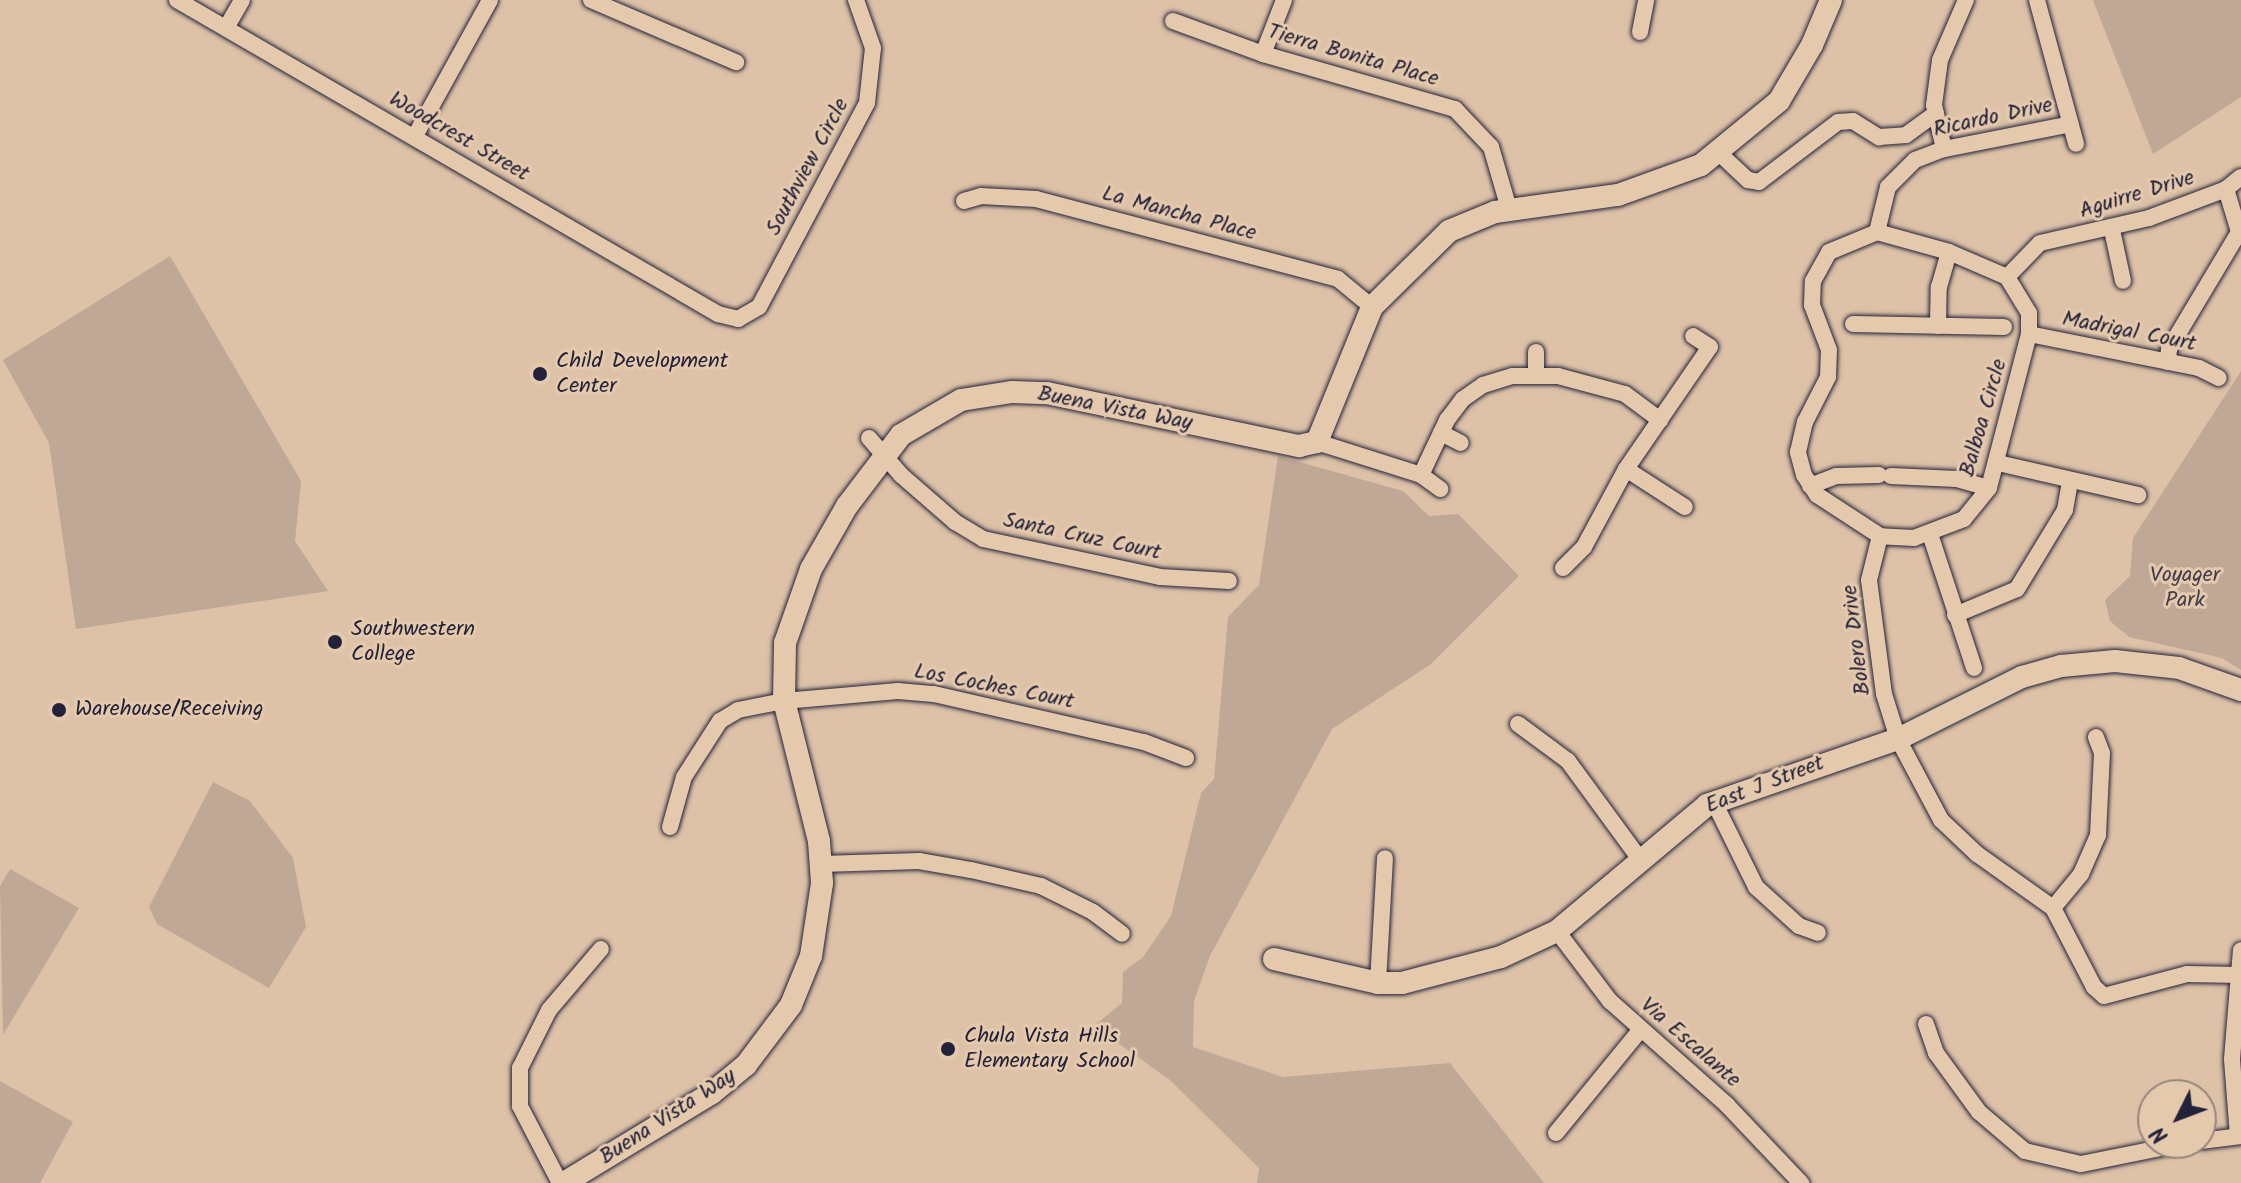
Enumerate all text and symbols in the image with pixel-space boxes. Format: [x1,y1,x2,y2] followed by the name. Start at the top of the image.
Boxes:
[1265,19,1441,93] street label: Tierra Bonita Place
[384,86,534,188] street label: Woodcrest Street
[1931,92,2055,144] street label: Ricardo Drive
[761,94,855,240] street label: Southview Circle
[2076,165,2198,225] street label: Aguirre Drive
[1099,181,1259,247] street label: La Mancha Place
[2060,306,2198,358] street label: Madrigal Court
[556,348,728,400] place label: Child Development Center
[1955,356,2013,480] street label: Balboa Circle
[531,365,549,383] marker: Child Development Center
[1035,381,1195,437] street label: Buena Vista Way
[1001,507,1163,567] street label: Santa Cruz Court
[2150,562,2220,614] park label: Voyager Park
[1837,583,1877,697] street label: Bolero Drive
[351,616,475,668] place label: Southwestern College
[326,633,344,651] marker: Southwestern College
[912,659,1076,715] street label: Los Coches Court
[75,697,263,723] place label: Warehouse/Receiving
[50,701,68,719] marker: Warehouse/Receiving
[1702,750,1828,820] street label: East J Street
[1634,992,1746,1094] street label: Via Escalante
[964,1023,1135,1074] place label: Chula Vista Hills Elementary School
[939,1040,957,1058] marker: Chula Vista Hills Elementary School
[595,1063,741,1171] street label: Buena Vista Way
[2137,1079,2217,1159] north arrow
[2143,1117,2178,1151] text: N

